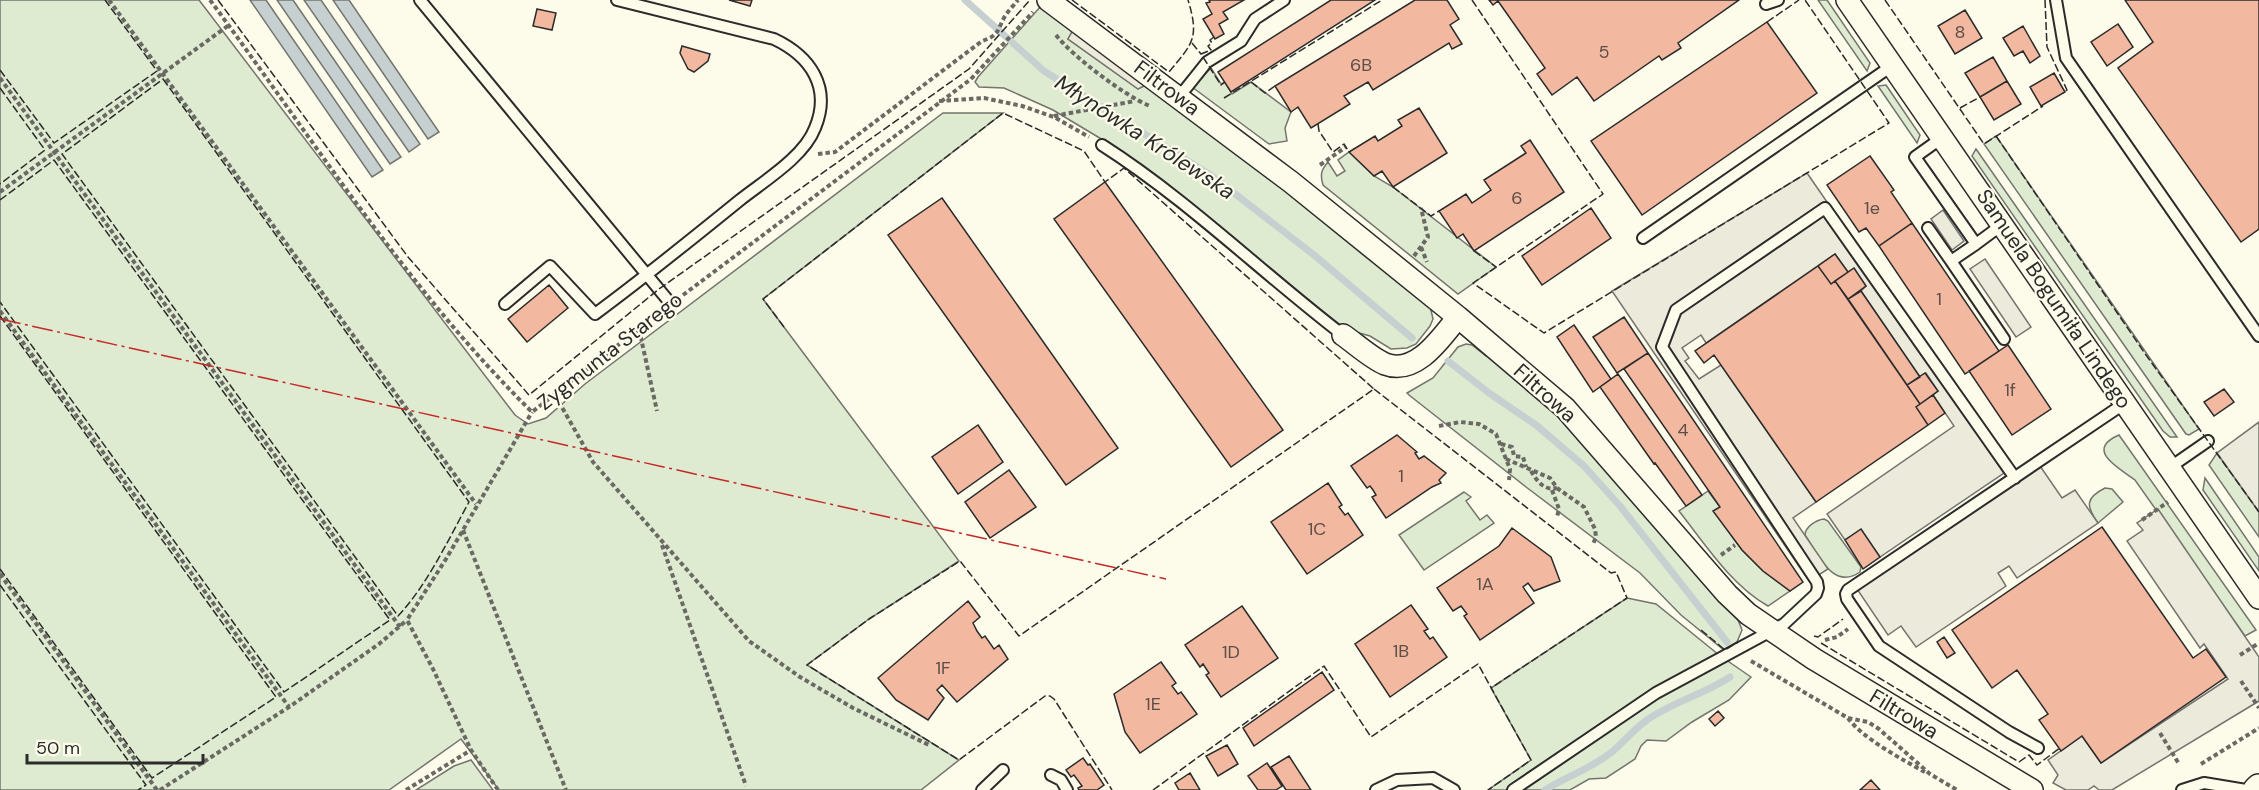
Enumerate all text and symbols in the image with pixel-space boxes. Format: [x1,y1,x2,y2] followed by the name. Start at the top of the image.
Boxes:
[1955,20,1965,44] house number: 8
[1599,40,1609,64] house number: 5
[1350,53,1372,77] house number: 6B
[1128,54,1206,122] street label: Filtrowa
[1049,68,1241,206] water label: Młynówka Królewska
[1970,184,2138,414] street label: Samuela Bogumiła Lindego
[1511,186,1523,210] house number: 6
[1864,196,1880,220] house number: 1e
[532,285,688,417] street label: Zygmunta Starego
[1936,287,1942,311] house number: 1
[1508,357,1582,429] street label: Filtrowa
[2004,378,2016,402] house number: 1f
[1678,418,1689,442] house number: 4
[1398,464,1404,488] house number: 1
[1308,517,1326,541] house number: 1C
[1476,572,1494,596] house number: 1A
[1393,639,1409,663] house number: 1B
[1222,640,1240,664] house number: 1D
[935,656,951,680] house number: 1F
[1864,683,1944,745] street label: Filtrowa
[1145,692,1161,716] house number: 1E
[27,727,202,765] scale bar
[36,736,80,760] text: 50 m

